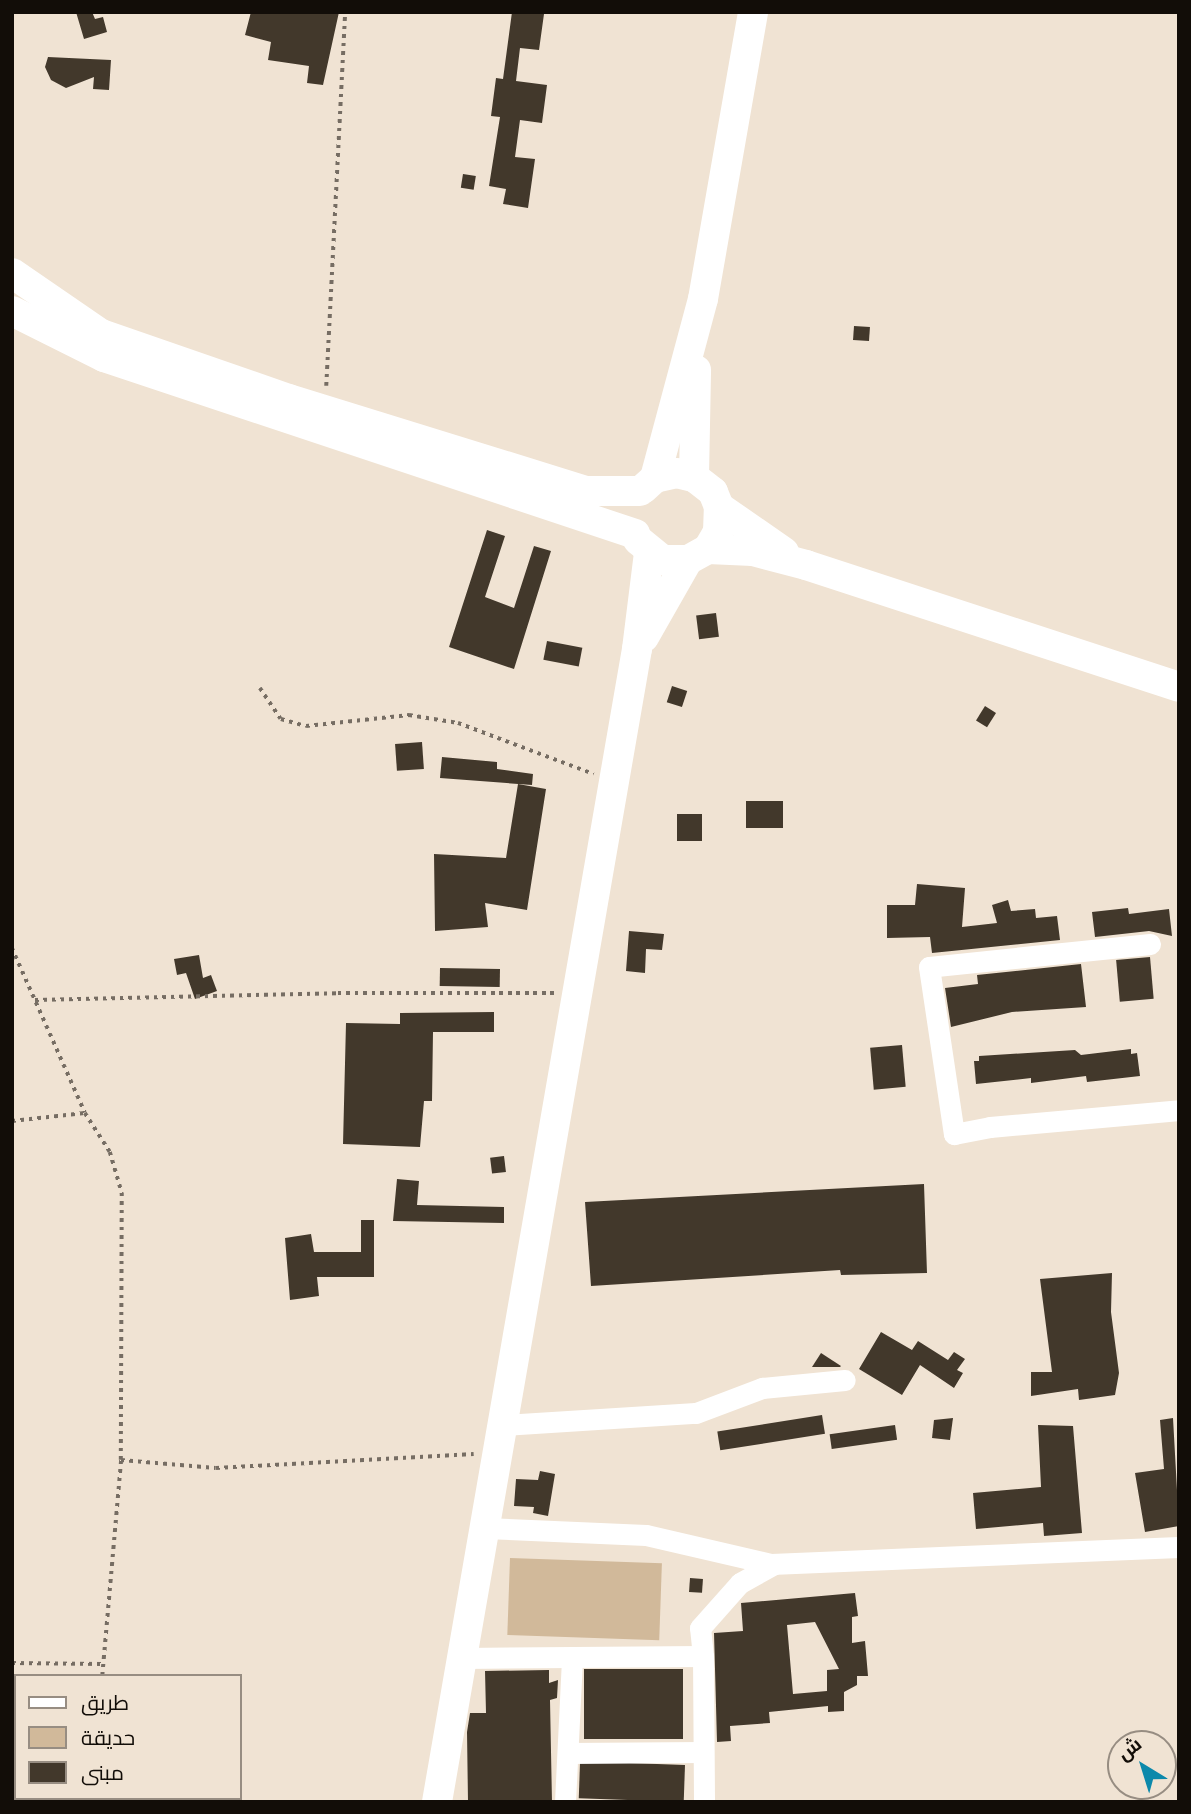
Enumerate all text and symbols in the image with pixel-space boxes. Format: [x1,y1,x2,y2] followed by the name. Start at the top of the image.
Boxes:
[14,1674,242,1800] legend
[81,1688,129,1718] text: طريق
[81,1723,135,1753] text: حديقة
[1107,1730,1177,1800] north arrow
[1112,1731,1148,1768] text: ش
[81,1758,124,1788] text: مبنى

